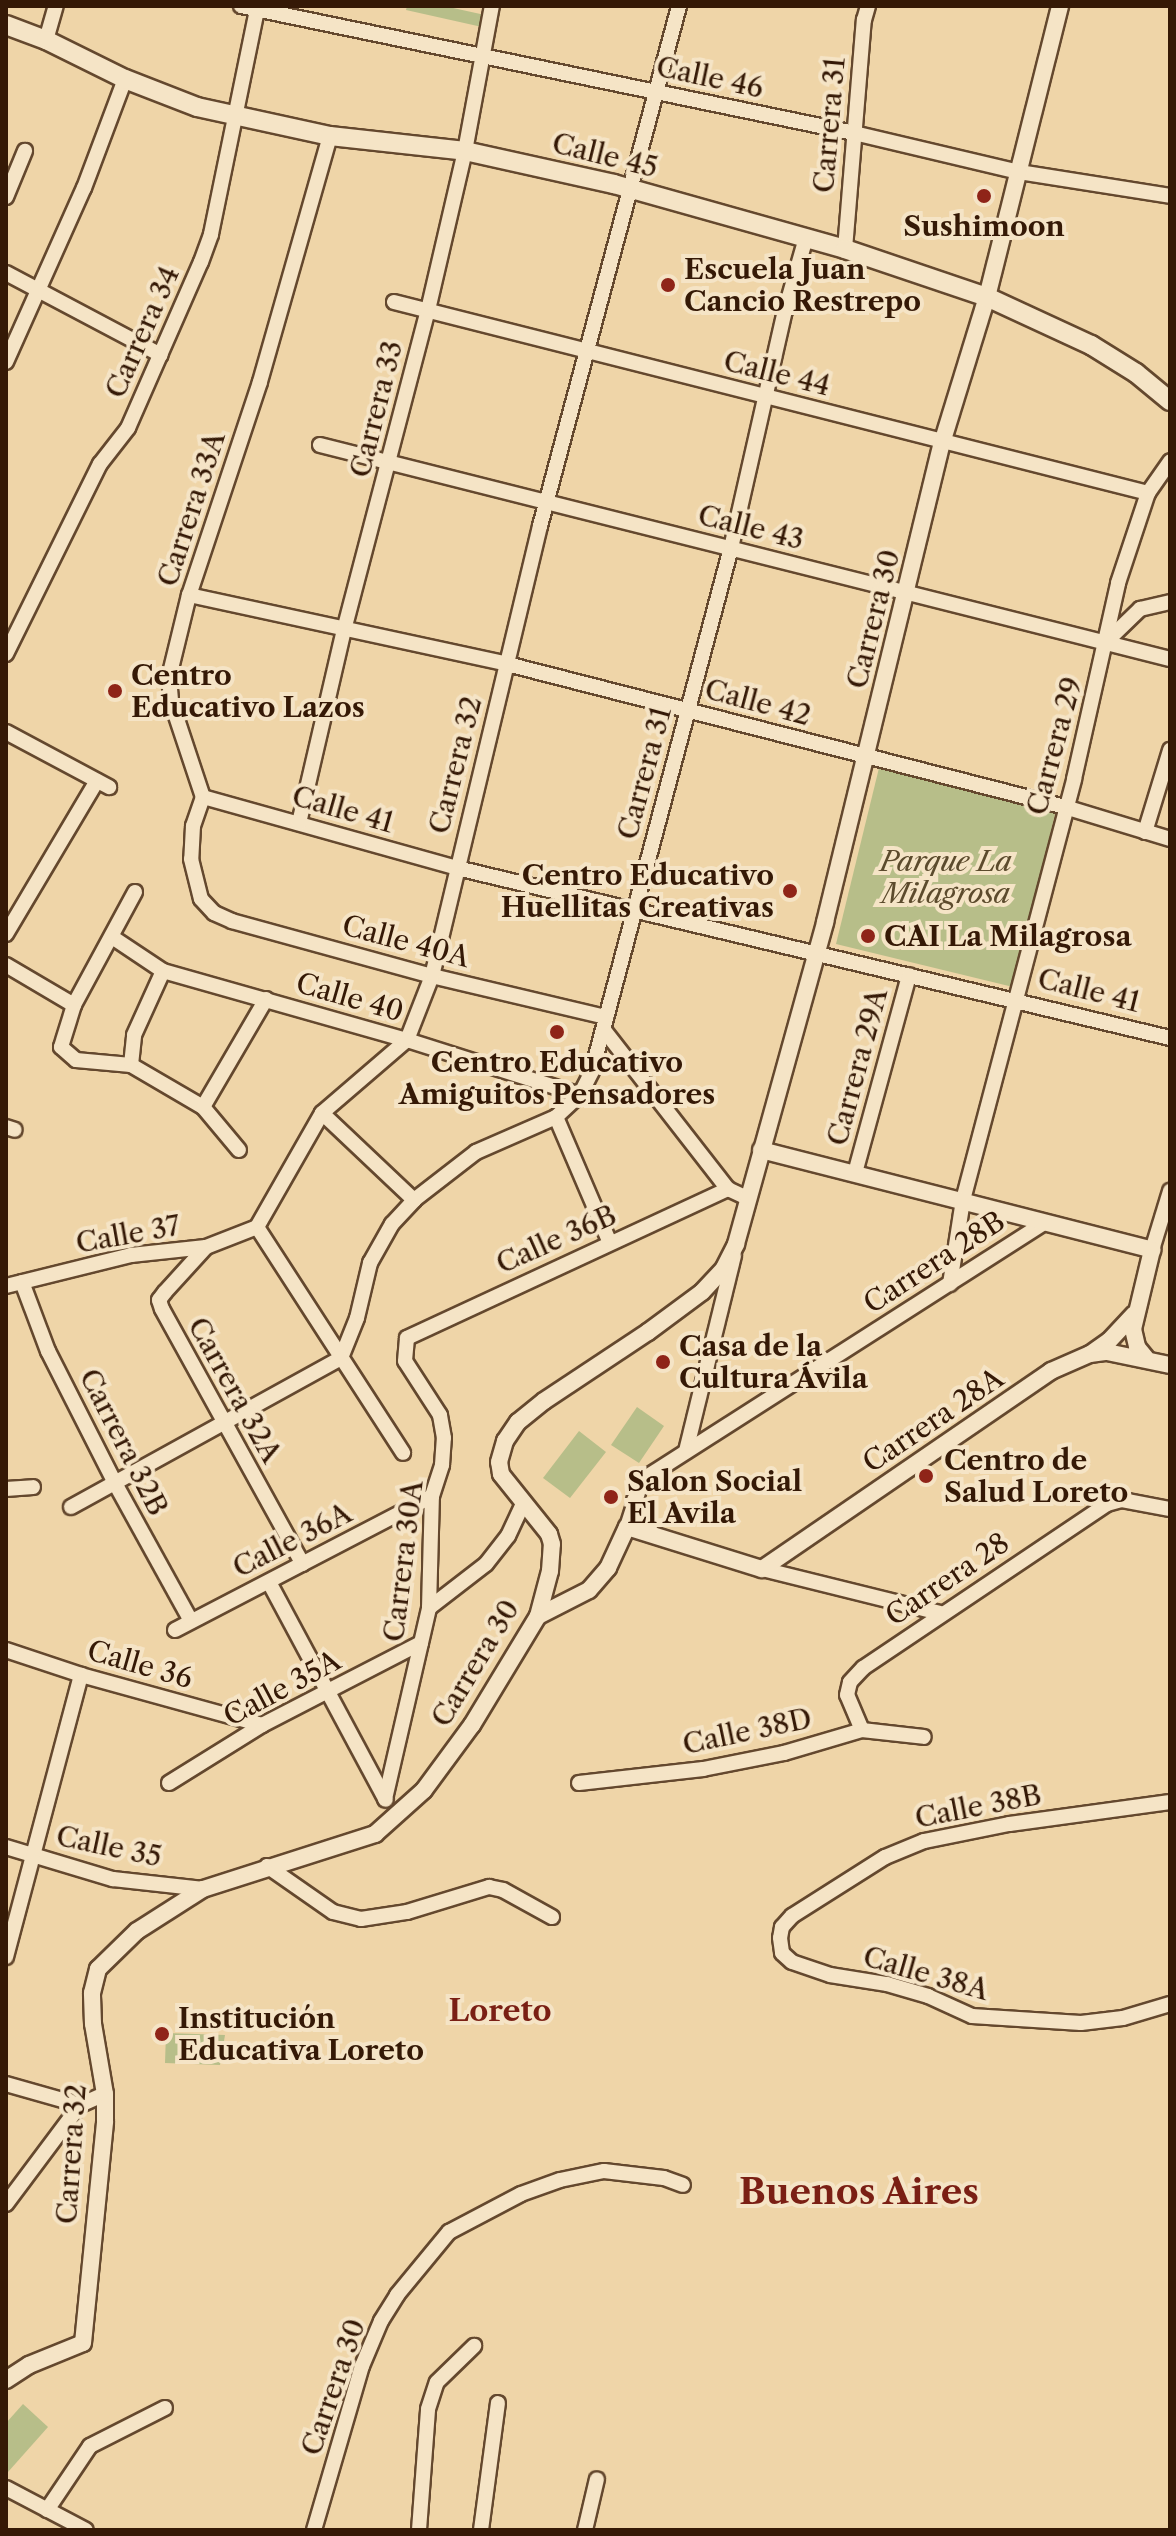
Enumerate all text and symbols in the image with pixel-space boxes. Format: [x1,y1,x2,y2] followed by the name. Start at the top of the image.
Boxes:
[653,49,767,105] street label: Calle 46
[806,56,852,194] street label: Carrera 31
[549,126,661,184] street label: Calle 45
[975,187,993,205] marker: Sushimoon
[903,209,1065,243] place label: Sushimoon
[684,252,921,318] place label: Escuela Juan Cancio Restrepo
[98,261,186,403] street label: Carrera 34
[659,276,677,294] marker: Escuela Juan Cancio Restrepo
[343,337,409,481] street label: Carrera 33
[720,344,834,402] street label: Calle 44
[150,427,232,591] street label: Carrera 33A
[695,498,807,556] street label: Calle 43
[839,546,907,692] street label: Carrera 30
[131,658,365,724] place label: Centro Educativo Lazos
[701,672,815,732] street label: Calle 42
[1019,673,1089,819] street label: Carrera 29
[106,682,124,700] marker: Centro Educativo Lazos
[422,693,488,837] street label: Carrera 32
[610,703,678,843] street label: Carrera 31
[288,779,398,839] street label: Calle 41
[880,844,1012,910] park label: Parque La Milagrosa
[501,858,774,924] place label: Centro Educativo Huellitas Creativas
[781,882,799,900] marker: Centro Educativo Huellitas Creativas
[339,908,473,974] street label: Calle 40A
[884,919,1132,953] place label: CAI La Milagrosa
[859,927,877,945] marker: CAI La Milagrosa
[1034,961,1144,1019] street label: Calle 41
[292,966,408,1028] street label: Calle 40
[820,985,894,1149] street label: Carrera 29A
[548,1023,566,1041] marker: Centro Educativo Amiguitos Pensadores
[399,1045,715,1111] place label: Centro Educativo Amiguitos Pensadores
[491,1198,621,1280] street label: Calle 36B
[857,1204,1011,1320] street label: Carrera 28B
[73,1208,183,1260] street label: Calle 37
[181,1311,289,1469] street label: Carrera 32A
[679,1329,869,1395] place label: Casa de la Cultura Ávila
[654,1353,672,1371] marker: Casa de la Cultura Ávila
[856,1361,1010,1479] street label: Carrera 28A
[73,1363,175,1521] street label: Carrera 32B
[944,1443,1128,1509] place label: Centro de Salud Loreto
[627,1464,802,1530] place label: Salon Social El Avila
[915,1465,937,1487] marker: Centro de Salud Loreto
[376,1478,430,1644] street label: Carrera 30A
[602,1488,620,1506] marker: Salon Social El Avila
[227,1496,357,1584] street label: Calle 36A
[879,1525,1015,1633] street label: Carrera 28
[424,1593,526,1733] street label: Carrera 30
[83,1633,197,1695] street label: Calle 36
[218,1643,346,1733] street label: Calle 35A
[680,1701,814,1761] street label: Calle 38D
[912,1777,1044,1835] street label: Calle 38B
[53,1818,165,1874] street label: Calle 35
[859,1939,993,2007] street label: Calle 38A
[448,1993,552,2029] district label: Loreto
[178,2001,424,2067] place label: Institución Educativa Loreto
[153,2025,171,2043] marker: Institución Educativa Loreto
[49,2083,93,2225] street label: Carrera 32
[738,2170,980,2214] district label: Buenos Aires
[294,2314,372,2460] street label: Carrera 30

